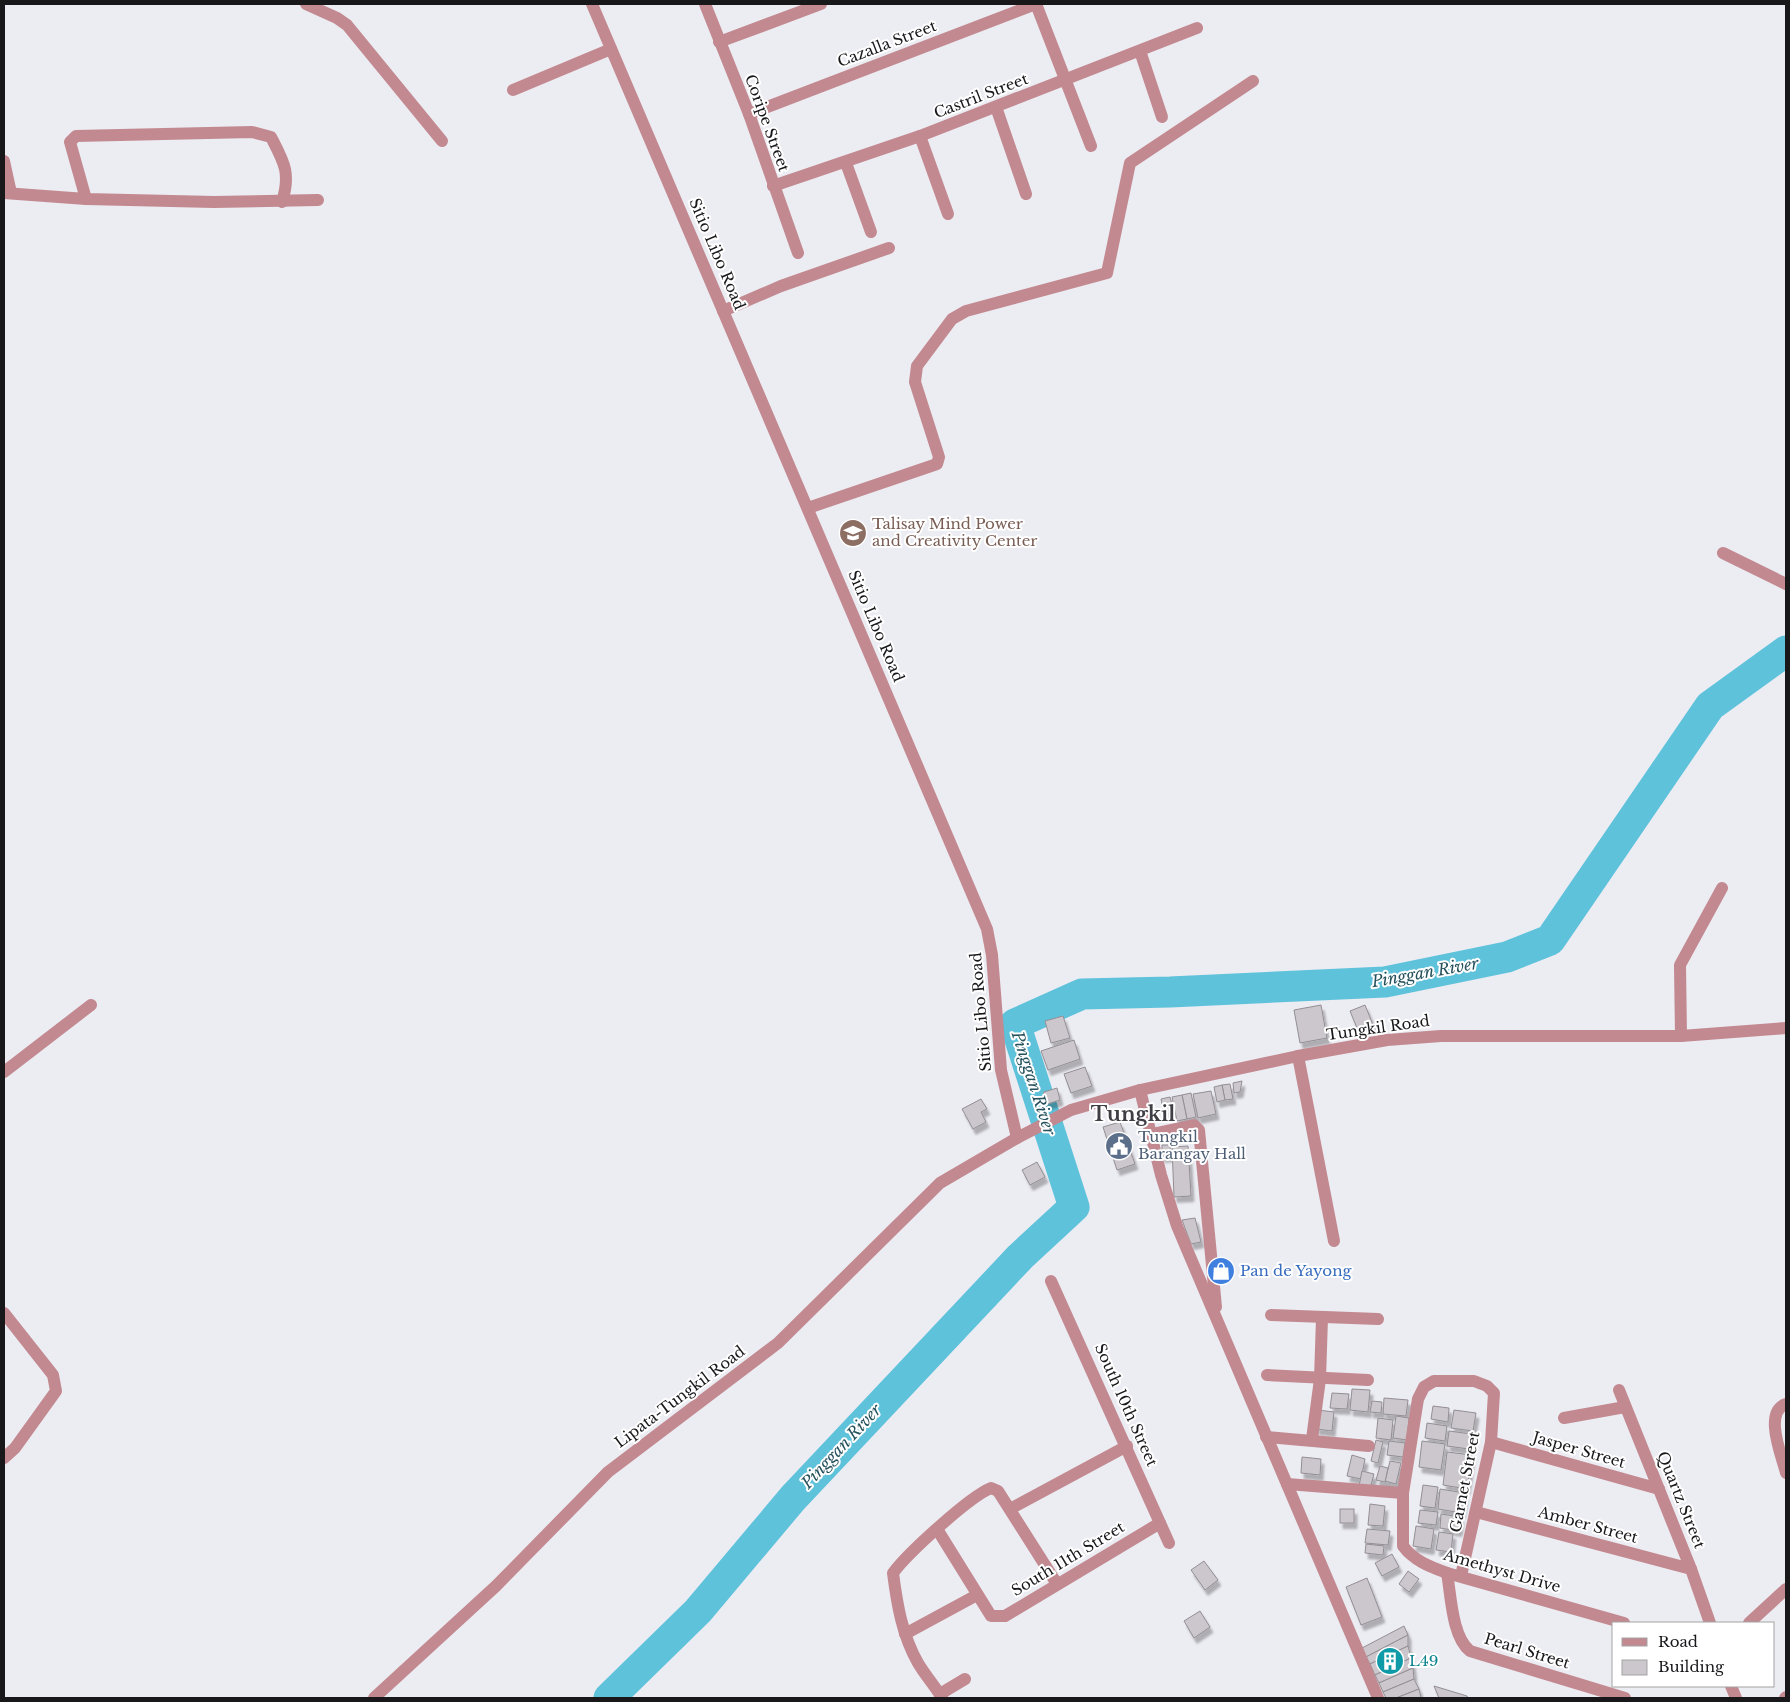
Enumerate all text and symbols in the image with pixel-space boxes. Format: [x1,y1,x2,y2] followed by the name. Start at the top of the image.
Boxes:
[835,16,939,71] street label: Cazalla Street
[931,69,1031,122] street label: Castril Street
[741,72,794,174] street label: Coripe Street
[685,195,750,313] street label: Sitio Libo Road
[872,514,1038,550] place label: Talisay Mind Power and Creativity Center
[838,518,868,548] school or university icon: Talisay Mind Power and Creativity Center
[844,567,909,685] street label: Sitio Libo Road
[966,952,995,1072] street label: Sitio Libo Road
[1369,953,1481,991] water label: Pinggan River
[1325,1011,1431,1044] street label: Tungkil Road
[1007,1027,1060,1138] water label: Pinggan River
[1091,1102,1175,1126] district label: Tungkil
[1138,1127,1246,1163] place label: Tungkil Barangay Hall
[1104,1131,1134,1161] public building icon: Tungkil Barangay Hall
[1206,1256,1236,1286] shop icon: Pan de Yayong
[1240,1261,1352,1280] place label: Pan de Yayong
[1091,1340,1162,1470] street label: South 10th Street
[611,1341,749,1452] street label: Lipata-Tungkil Road
[796,1399,886,1493] water label: Pinggan River
[1529,1427,1628,1472] street label: Jasper Street
[1445,1429,1484,1534] street label: Garnet Street
[1653,1448,1710,1552] street label: Quartz Street
[1535,1502,1640,1547] street label: Amber Street
[1008,1517,1128,1600] street label: South 11th Street
[1440,1544,1563,1596] street label: Amethyst Drive
[1612,1622,1775,1687] legend
[1482,1629,1572,1673] street label: Pearl Street
[1658,1632,1698,1651] text: Road
[1375,1646,1405,1676] building icon: L49
[1409,1651,1438,1670] place label: L49
[1658,1657,1725,1676] text: Building

